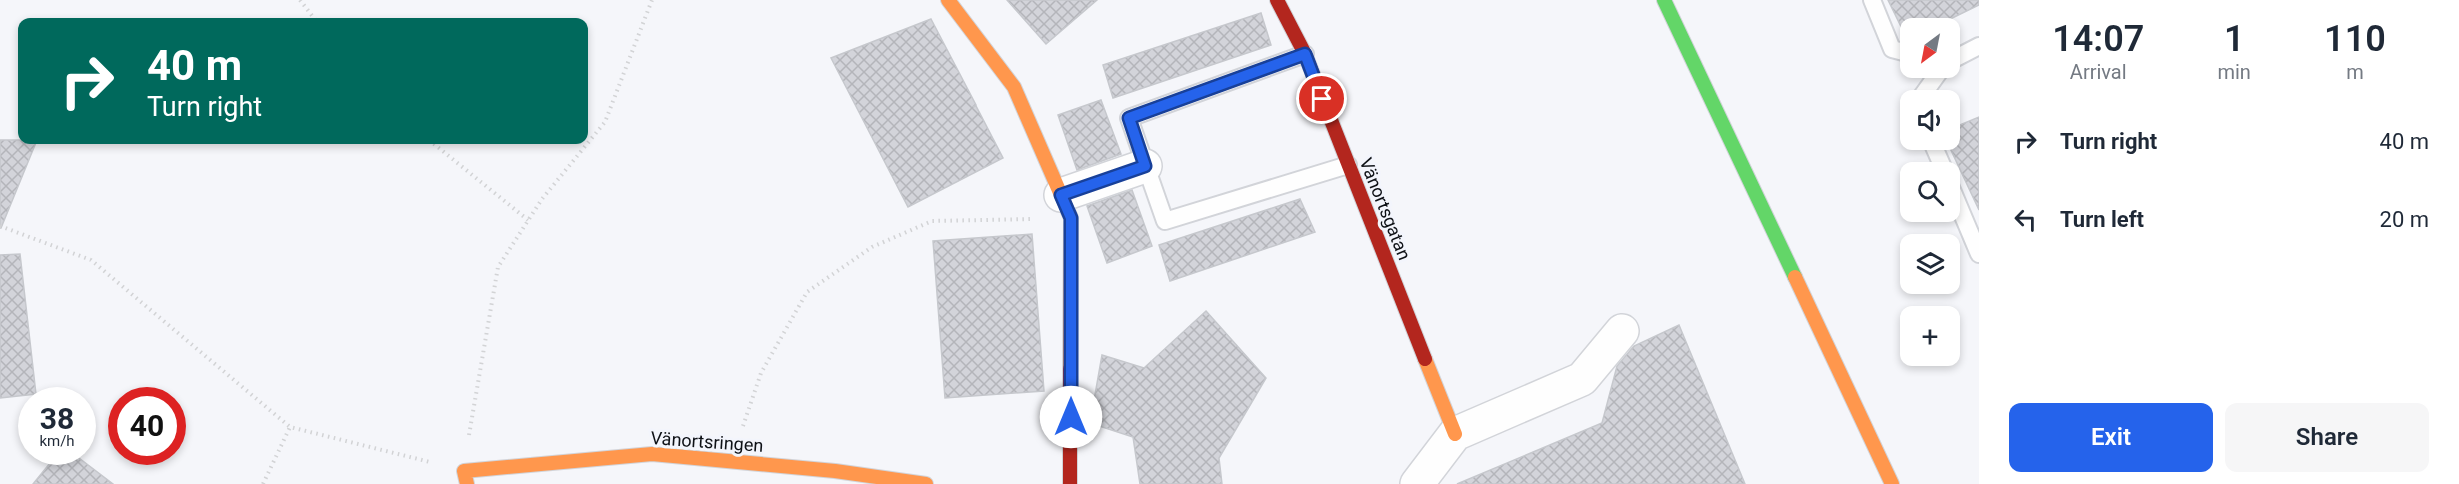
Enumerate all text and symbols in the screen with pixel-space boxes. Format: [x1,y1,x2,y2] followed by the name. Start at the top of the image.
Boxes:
[1900,18,1960,78] north arrow
[1900,18,1960,366] map controls
[2052,18,2144,60] text: 14:07
[2224,18,2244,60] text: 1
[2324,18,2386,60] text: 110
[147,41,242,90] text: 40 m
[48,42,126,120] icon: right
[2070,60,2127,84] text: Arrival
[2217,60,2251,84] text: min
[2346,60,2364,84] text: m
[1296,73,1347,124] pin
[1305,82,1338,115] icon: arrive
[1900,90,1960,150] button: sound
[147,91,262,123] text: Turn right
[2009,125,2042,158] icon: right
[2060,129,2157,154] text: Turn right
[2380,129,2429,154] text: 40 m
[1355,155,1415,263] street label: Vänortsgatan
[1900,162,1960,222] button: search
[2009,203,2042,236] icon: left
[2060,207,2144,232] text: Turn left
[2380,207,2429,232] text: 20 m
[1900,234,1960,294] button: layers
[1900,306,1960,366] button: +
[1039,385,1103,449] position arrow
[108,387,186,465] speed limit sign: 40
[40,401,74,436] text: 38
[2009,403,2213,472] button: Exit
[2225,403,2429,472] button: Share
[650,427,764,456] street label: Vänortsringen
[39,432,75,450] text: km/h

